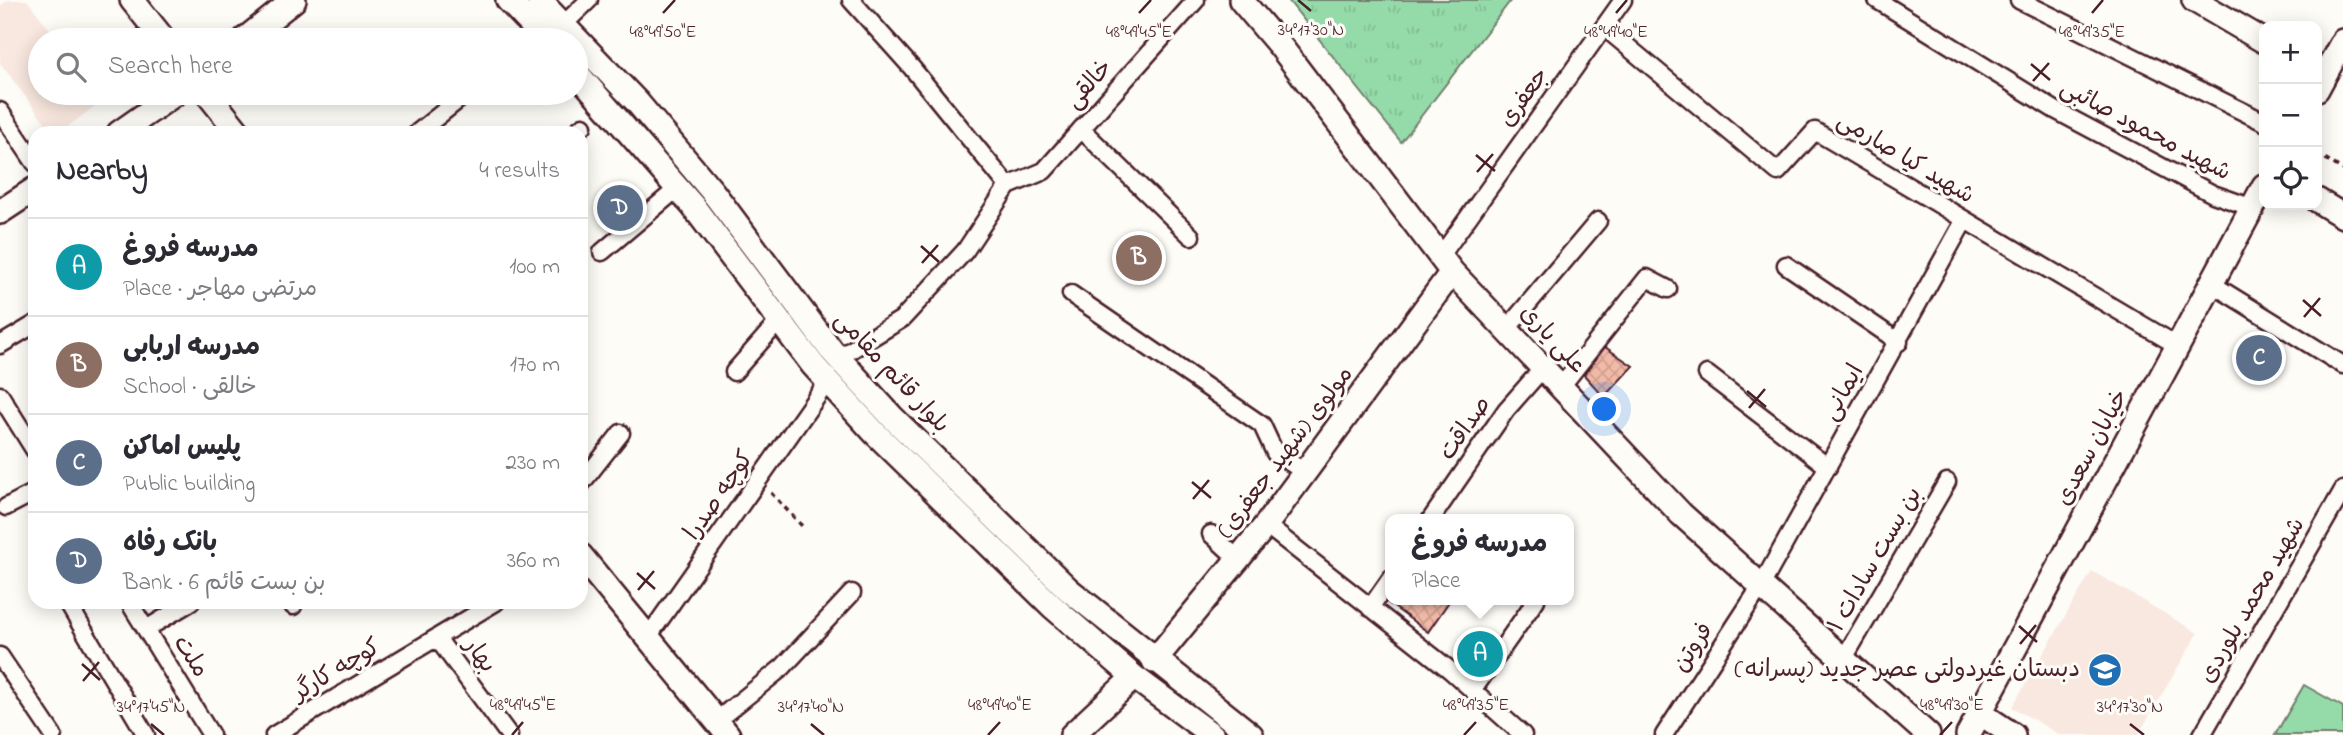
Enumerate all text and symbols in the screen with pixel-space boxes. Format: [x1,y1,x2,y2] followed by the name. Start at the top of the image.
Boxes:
[1278,18,1344,44] text: 34°17'30"N
[630,20,697,46] text: 48°49'50"E
[1106,20,1172,46] text: 48°49'45"E
[1584,20,1648,46] text: 48°49'40"E
[2059,20,2125,46] text: 48°49'35"E
[2259,21,2322,210] map controls
[2259,21,2322,84] button: +
[28,28,588,105] search box
[52,48,90,86] icon: search
[108,48,233,86] text: Search here
[1058,52,1122,118] street label: خالقی
[1491,61,1559,135] street label: جعفری
[2053,71,2237,191] street label: شهید محمود صائبی
[2259,84,2322,147] button: −
[1830,104,1980,214] street label: شهید کیا صارمی
[2259,147,2322,210] button: locate
[56,150,148,194] text: Nearby
[479,155,560,188] text: 4 results
[597,182,643,234] pin: D
[123,231,259,269] text: مدرسه فروغ
[1116,232,1162,284] pin: B
[72,251,86,284] text: A
[509,251,560,284] text: 100 m
[123,273,317,306] text: Place · مرتضی مهاجر
[1511,297,1593,383] street label: علی یاری
[825,304,957,442] street label: بلوار قائم مقامی
[123,329,260,367] text: مدرسه اربابی
[2236,332,2282,384] pin: C
[71,349,87,382] text: B
[510,349,560,382] text: 170 m
[1814,358,1874,428] street label: ایمانی
[1209,359,1363,547] street label: مولوی (شهید جعفری)
[123,371,257,404] text: School · خالقی
[2048,383,2138,513] street label: خیابان سعدی
[1431,390,1501,468] street label: صداقت
[1587,392,1621,426] your location
[123,429,241,467] text: پلیس اماکن
[676,444,764,548] street label: کوچه صدرا
[73,447,85,480] text: C
[506,447,560,480] text: 230 m
[123,468,255,501] text: Public building
[1820,481,1932,639] street label: بن بست سادات ۱
[2191,511,2315,691] street label: شهید محمد بلوردی
[1385,514,1574,605] popup
[123,525,217,563] text: بانک رفاه
[1412,526,1547,564] text: مدرسه فروغ
[71,545,87,578] text: D
[507,545,560,578] text: 360 m
[1412,565,1460,598] text: Place
[123,567,326,600] text: Bank · بن بست قائم 6
[1665,616,1723,680] street label: فروتن
[1457,628,1503,680] pin: A
[163,629,217,685] street label: ملت
[453,629,504,681] street label: بهار
[284,631,388,712] street label: کوچه کارگر
[2086,651,2124,689] school or university icon: دبستان غیردولتی عصر جدید (پسرانه)
[1734,653,2080,688] place label: دبستان غیردولتی عصر جدید (پسرانه)
[490,693,556,719] text: 48°49'45"E
[968,693,1032,719] text: 48°49'40"E
[1443,693,1509,719] text: 48°49'35"E
[1920,693,1984,719] text: 48°49'30"E
[117,695,185,721] text: 34°17'45"N
[778,695,844,721] text: 34°17'40"N
[2097,695,2163,721] text: 34°17'30"N

